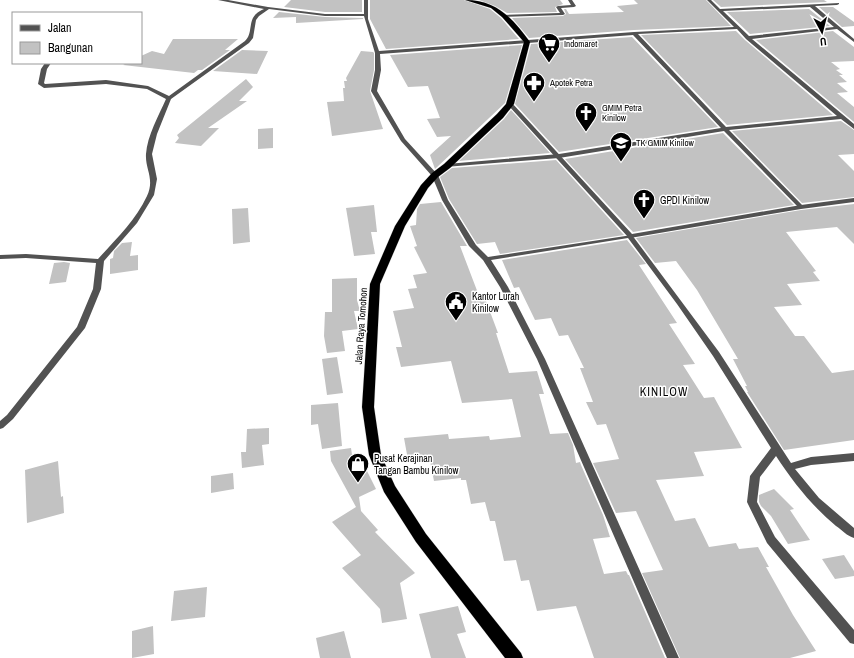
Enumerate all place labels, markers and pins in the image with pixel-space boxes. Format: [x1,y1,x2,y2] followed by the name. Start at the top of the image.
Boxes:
[536,31,562,64] supermarket icon: Indomaret
[564,38,597,50] place label: Indomaret
[521,70,547,103] pharmacy icon: Apotek Petra
[549,77,593,89] place label: Apotek Petra
[573,100,599,133] church icon: GMIM Petra Kinilow
[602,102,642,124] place label: GMIM Petra Kinilow
[608,130,634,163] school or university icon: TK GMIM Kinilow
[636,137,694,149] place label: TK GMIM Kinilow
[631,187,657,220] church icon: GPDI Kinilow
[660,194,709,207] place label: GPDI Kinilow
[443,289,469,322] public building icon: Kantor Lurah Kinilow
[472,290,519,315] place label: Kantor Lurah Kinilow
[345,451,371,484] shop icon: Pusat Kerajinan Tangan Bambu Kinilow
[374,452,459,477] place label: Pusat Kerajinan Tangan Bambu Kinilow

